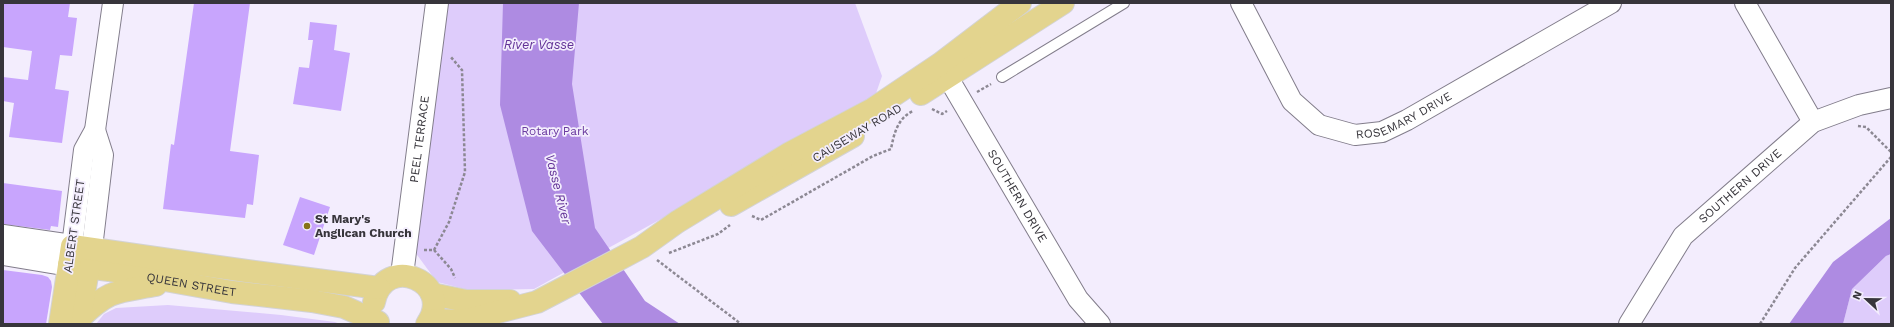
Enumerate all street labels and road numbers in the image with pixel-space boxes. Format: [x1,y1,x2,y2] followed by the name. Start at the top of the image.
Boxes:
[1355,89,1454,142] street label: ROSEMARY DRIVE
[407,94,432,184] street label: PEEL TERRACE
[810,101,904,165] street label: CAUSEWAY ROAD
[1696,146,1784,226] street label: SOUTHERN DRIVE
[985,147,1050,245] street label: SOUTHERN DRIVE
[60,178,88,274] street label: ALBERT STREET
[145,270,237,299] street label: QUEEN STREET

